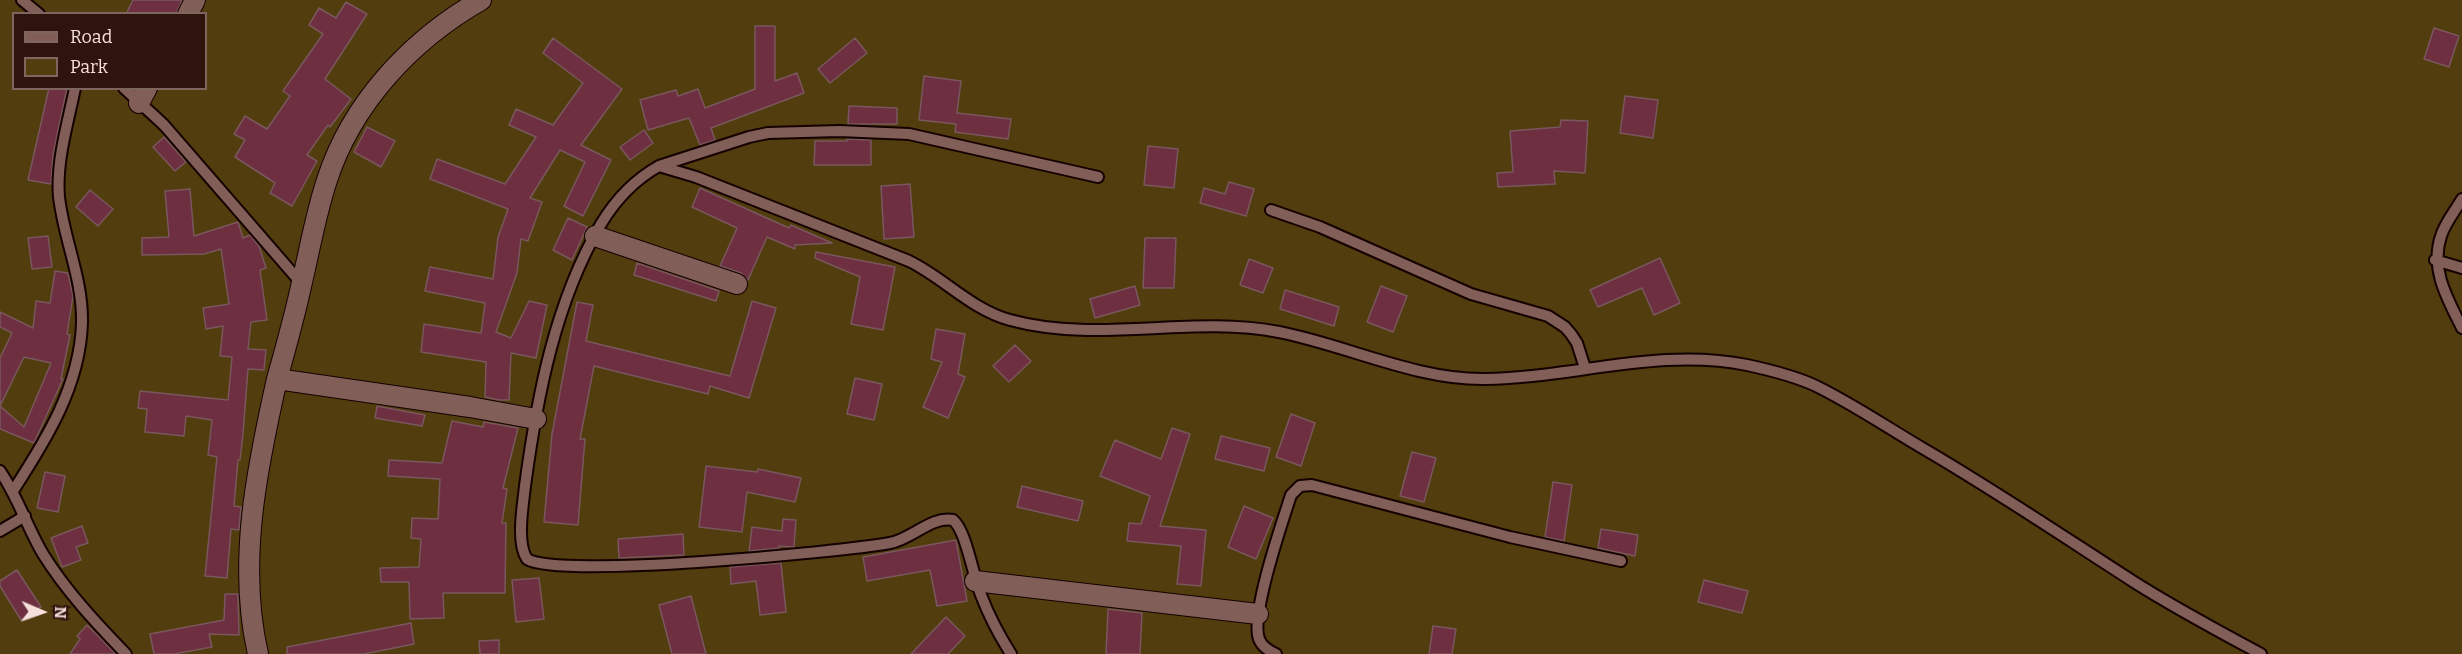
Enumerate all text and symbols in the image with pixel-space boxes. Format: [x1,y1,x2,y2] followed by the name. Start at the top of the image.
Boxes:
[12,12,207,90] legend
[70,26,112,48] text: Road
[70,56,108,78] text: Park
[12,582,72,642] north arrow
[51,606,70,619] text: N

